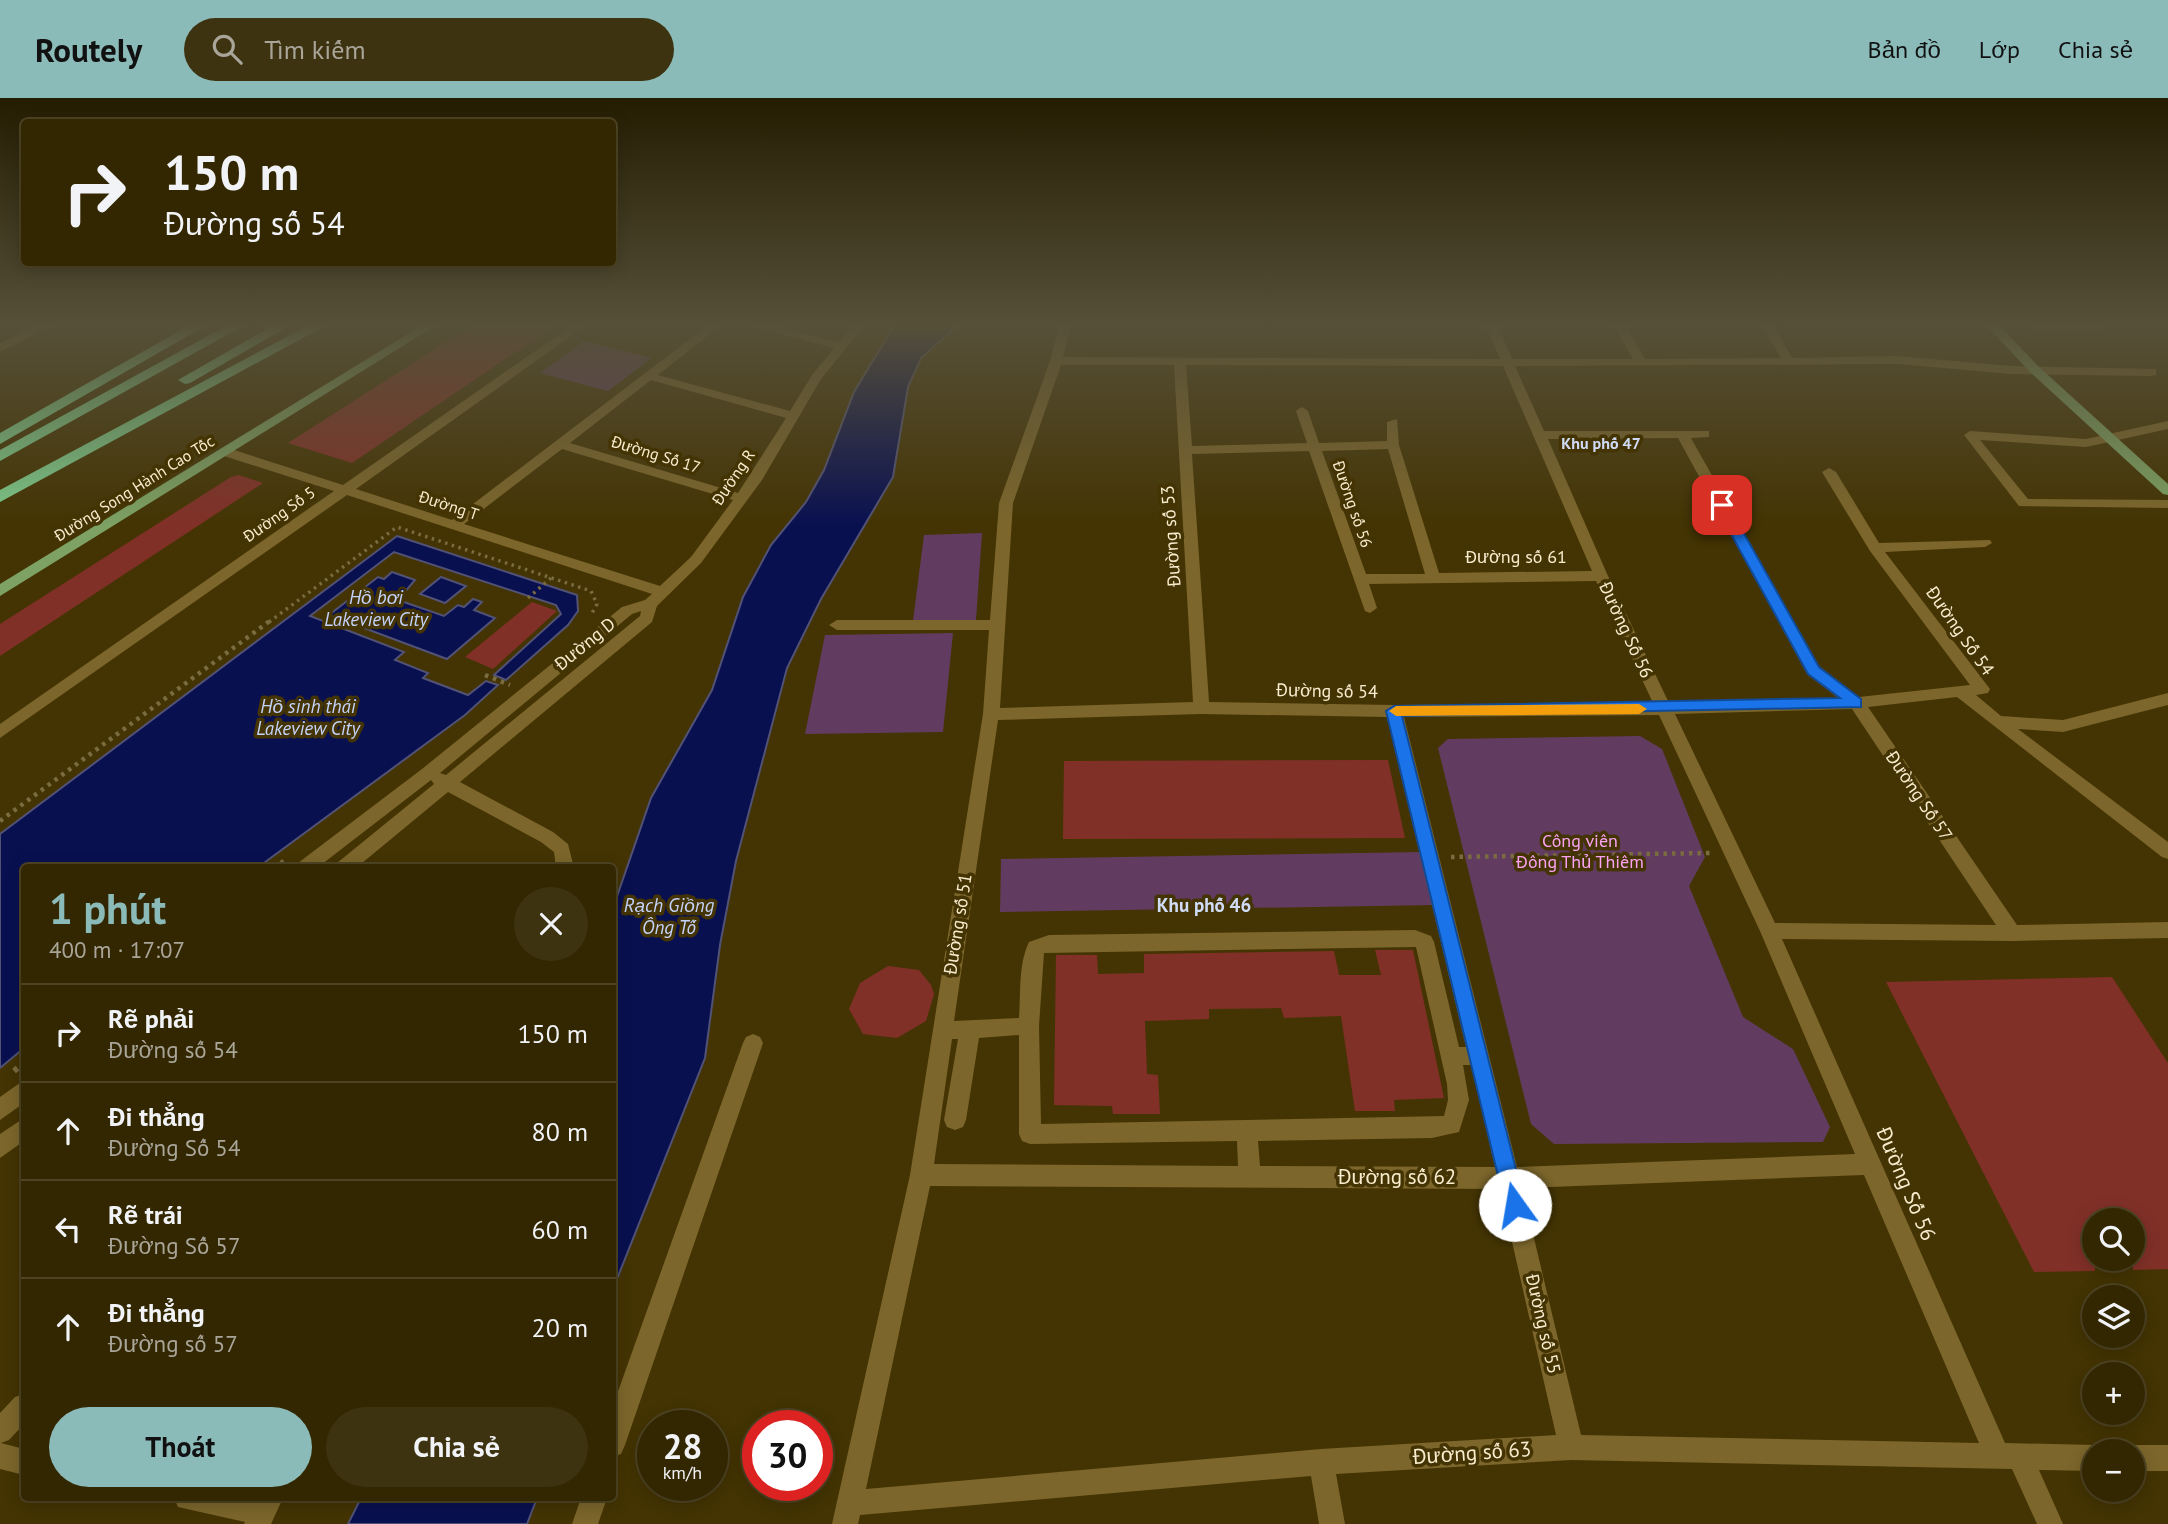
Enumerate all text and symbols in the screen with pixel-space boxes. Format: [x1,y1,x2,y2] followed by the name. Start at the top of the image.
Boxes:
[184,18,674,81] search box
[35,28,142,71] text: Routely
[208,30,246,68] icon: search
[264,33,366,66] text: Tìm kiếm
[1868,34,1941,65] text: Bản đồ
[1979,34,2020,65] text: Lớp
[2058,34,2133,65] text: Chia sẻ
[164,140,299,204] text: 150 m
[49,147,140,238] icon: right
[164,202,345,244] text: Đường số 54
[50,431,218,546] street label: Đường Song Hành Cao Tốc
[608,431,703,477] street label: Đường Số 17
[1561,433,1641,453] district label: Khu phố 47
[707,445,759,509] street label: Đường R
[1329,457,1377,550] street label: Đường số 56
[1692,475,1752,535] pin
[238,482,319,547] street label: Đường Số 5
[1155,485,1186,589] street label: Đường số 53
[416,486,482,524] street label: Đường T
[1703,486,1741,524] icon: arrive
[1464,545,1567,568] street label: Đường số 61
[1594,577,1659,682] street label: Đường Số 56
[1921,581,2000,680] street label: Đường Số 54
[324,585,430,631] water label: Hồ bơi Lakeview City
[549,612,620,676] street label: Đường D
[1275,678,1378,703] street label: Đường số 54
[256,694,362,740] water label: Hồ sinh thái Lakeview City
[1880,745,1958,845] street label: Đường Số 57
[1515,829,1644,873] park label: Công viên Đông Thủ Thiêm
[938,872,977,977] street label: Đường số 51
[49,881,166,936] text: 1 phút
[514,887,588,961] button: close
[624,893,715,939] water label: Rạch Giồng Ông Tố
[1157,893,1251,917] district label: Khu phố 46
[49,935,185,964] text: 400 m · 17:07
[108,1002,194,1035] text: Rẽ phải
[49,1014,87,1052] icon: right
[517,1017,588,1050] text: 150 m
[108,1035,238,1064] text: Đường số 54
[108,1100,205,1133] text: Đi thẳng
[49,1112,87,1150] icon: ahead
[532,1115,588,1148] text: 80 m
[1870,1122,1943,1245] street label: Đường Số 56
[108,1133,240,1162] text: Đường Số 54
[1337,1163,1456,1190] street label: Đường số 62
[1478,1168,1552,1242] position arrow
[108,1198,183,1231] text: Rẽ trái
[2082,1208,2145,1502] map controls
[2082,1208,2145,1271] button: search
[49,1210,87,1248] icon: left
[532,1213,588,1246] text: 60 m
[108,1231,240,1260] text: Đường Số 57
[1521,1271,1566,1376] street label: Đường số 55
[2082,1285,2145,1348] button: layers
[108,1296,205,1329] text: Đi thẳng
[49,1308,87,1346] icon: ahead
[532,1311,588,1344] text: 20 m
[108,1329,238,1358] text: Đường số 57
[2082,1362,2145,1425] button: +
[49,1407,312,1487] button: Thoát
[326,1407,588,1487] button: Chia sẻ
[742,1410,833,1501] speed limit sign: 30
[663,1423,702,1469] text: 28
[1411,1435,1532,1470] street label: Đường số 63
[2082,1439,2145,1502] button: −
[663,1461,702,1484] text: km/h

